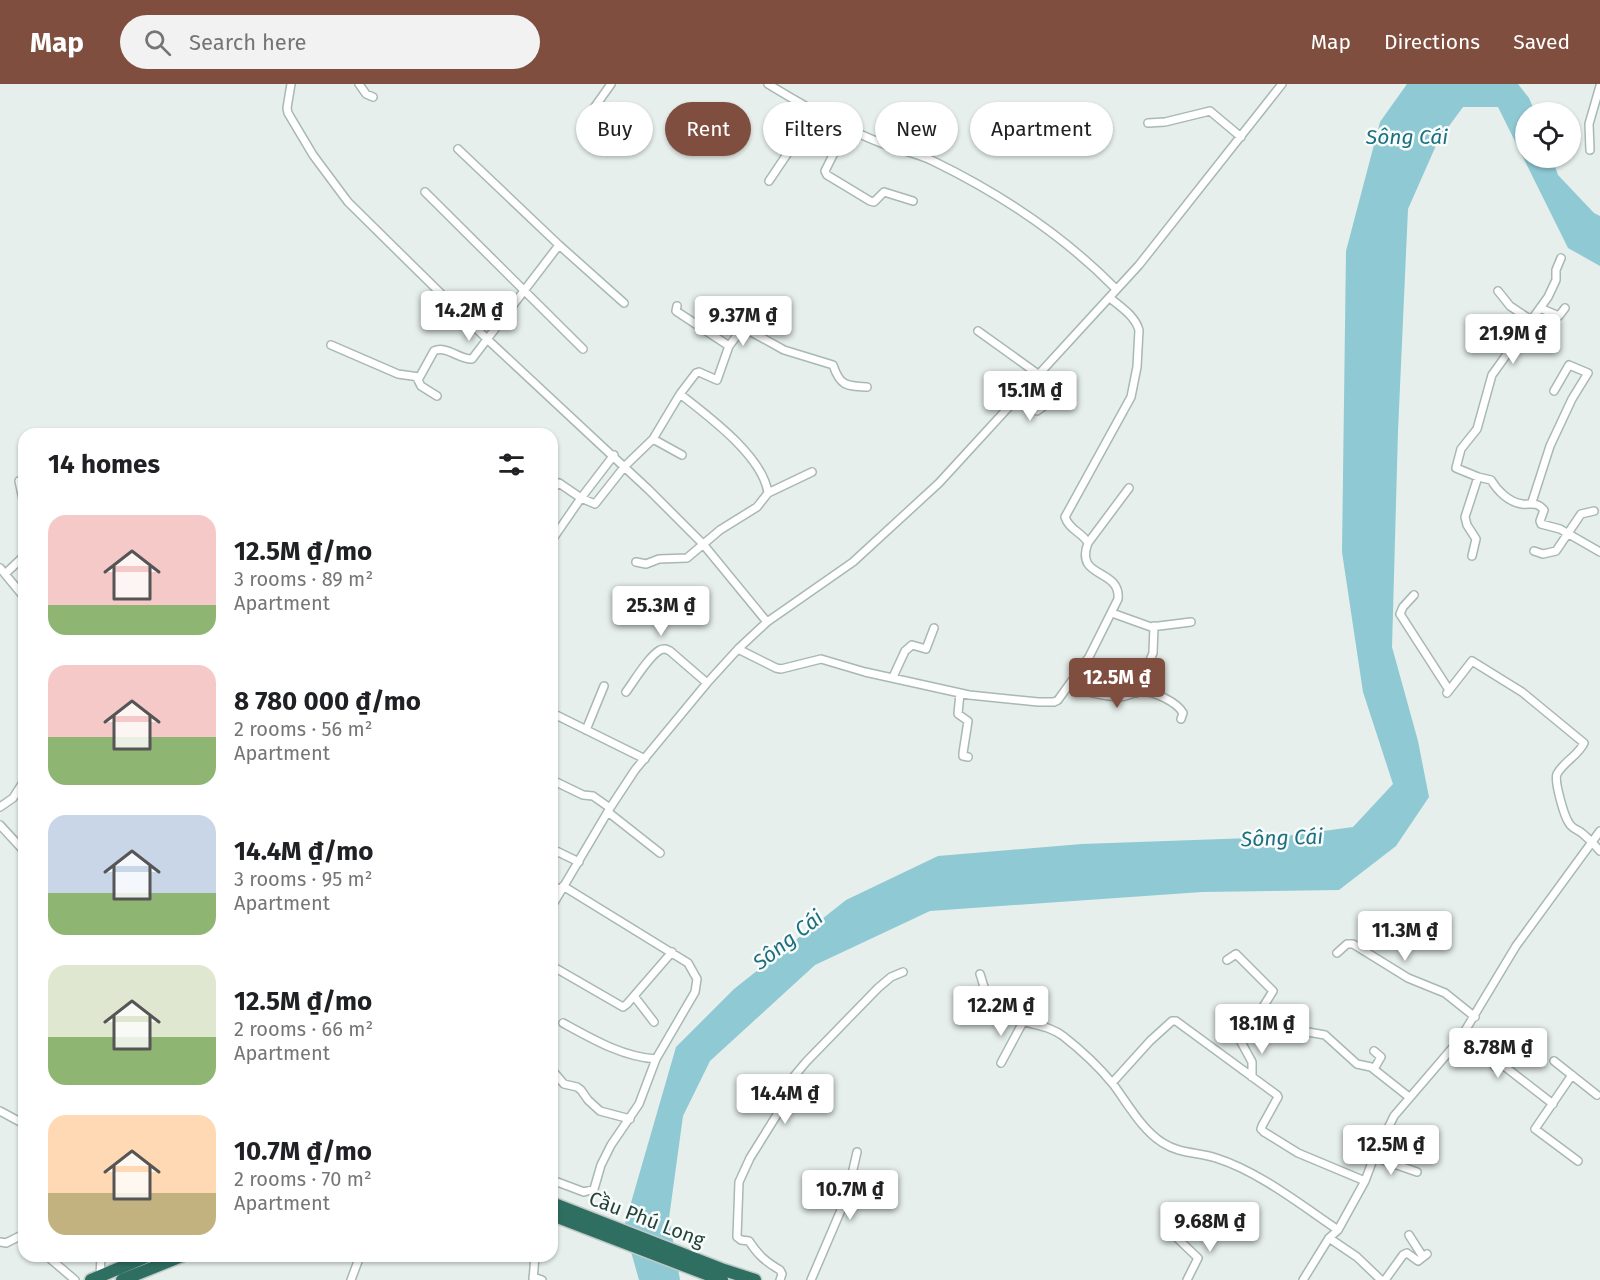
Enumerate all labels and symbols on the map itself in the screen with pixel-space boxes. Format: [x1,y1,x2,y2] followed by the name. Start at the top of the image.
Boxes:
[1365,124,1448,150] water label: Sông Cái
[414,291,524,342] pin: 14.2M ₫
[688,296,798,347] pin: 9.37M ₫
[1458,314,1568,365] pin: 21.9M ₫
[975,371,1085,422] pin: 15.1M ₫
[606,586,716,637] pin: 25.3M ₫
[1062,658,1172,709] pin: 12.5M ₫
[1239,824,1324,852] water label: Sông Cái
[747,904,829,976] water label: Sông Cái
[1350,911,1460,962] pin: 11.3M ₫
[946,986,1056,1037] pin: 12.2M ₫
[1207,1004,1317,1055] pin: 18.1M ₫
[1443,1028,1553,1079] pin: 8.78M ₫
[730,1074,840,1125] pin: 14.4M ₫
[1336,1125,1446,1176] pin: 12.5M ₫
[795,1170,905,1221] pin: 10.7M ₫
[586,1186,709,1252] street label: Cầu Phú Long
[1155,1202,1265,1253] pin: 9.68M ₫

